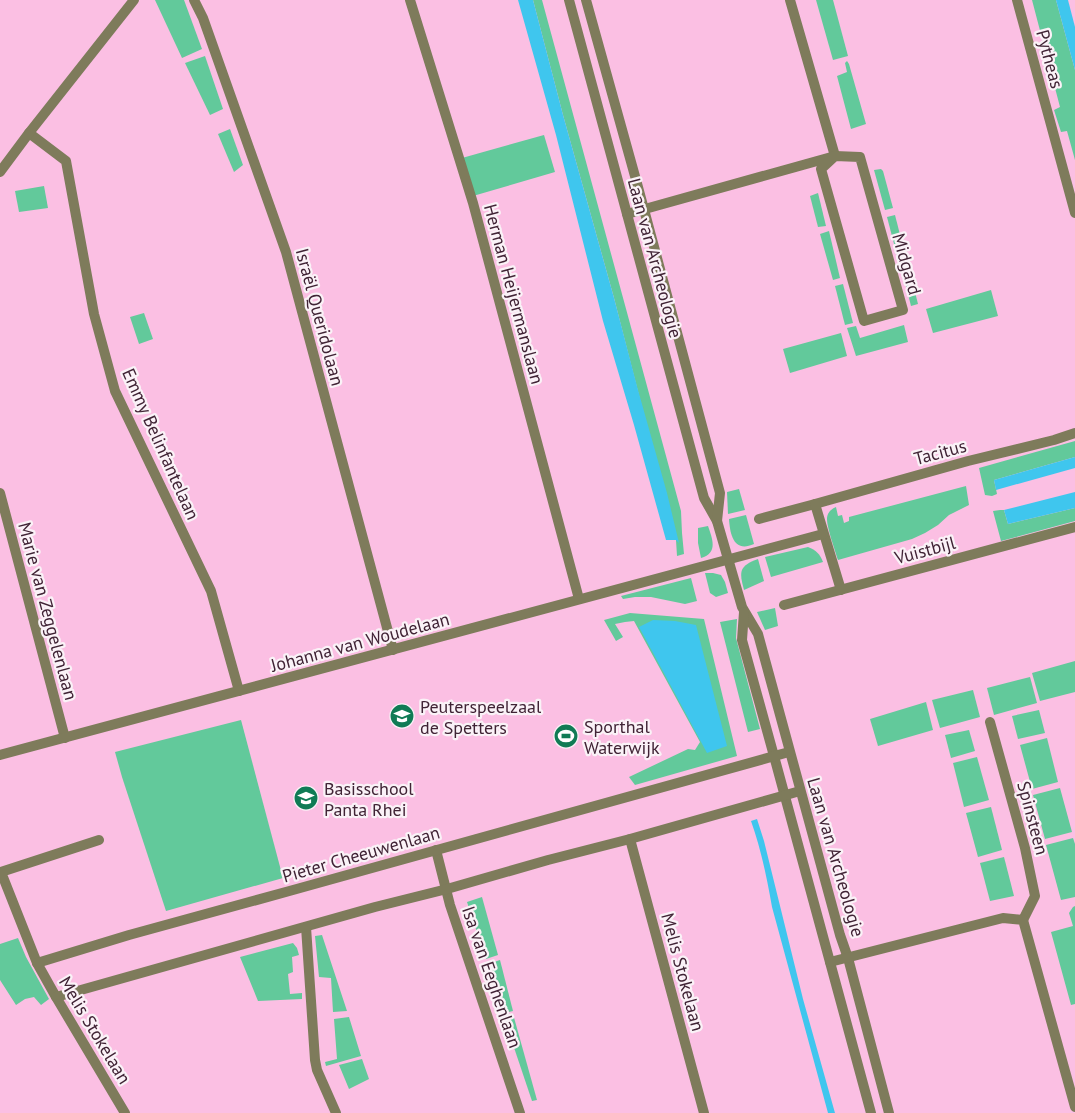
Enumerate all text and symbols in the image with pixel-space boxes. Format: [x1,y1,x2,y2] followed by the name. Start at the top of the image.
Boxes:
[1031,27,1069,91] street label: Pytheas
[623,176,687,340] street label: Laan van Archeologie
[479,201,549,387] street label: Herman Heijermanslaan
[887,230,927,298] street label: Midgard
[291,246,349,388] street label: Israël Queridolaan
[117,365,205,523] street label: Emmy Belinfantelaan
[911,434,969,470] street label: Tacitus
[13,520,83,702] street label: Marie van Zeggelenlaan
[891,531,959,569] street label: Vuistbijl
[267,607,452,677] street label: Johanna van Woudelaan
[420,695,542,739] place label: Peuterspeelzaal de Spetters
[389,703,415,729] school or university icon: Peuterspeelzaal de Spetters
[584,715,660,759] place label: Sporthal Waterwijk
[553,723,579,749] sports icon: Sporthal Waterwijk
[802,775,870,939] street label: Laan van Archeologie
[324,777,414,821] place label: Basisschool Panta Rhei
[1012,779,1054,857] street label: Spinsteen
[293,785,319,811] school or university icon: Basisschool Panta Rhei
[280,820,442,888] street label: Pieter Cheeuwenlaan
[457,903,527,1051] street label: Isa van Eeghenlaan
[656,910,710,1034] street label: Melis Stokelaan
[54,972,136,1088] street label: Melis Stokelaan

